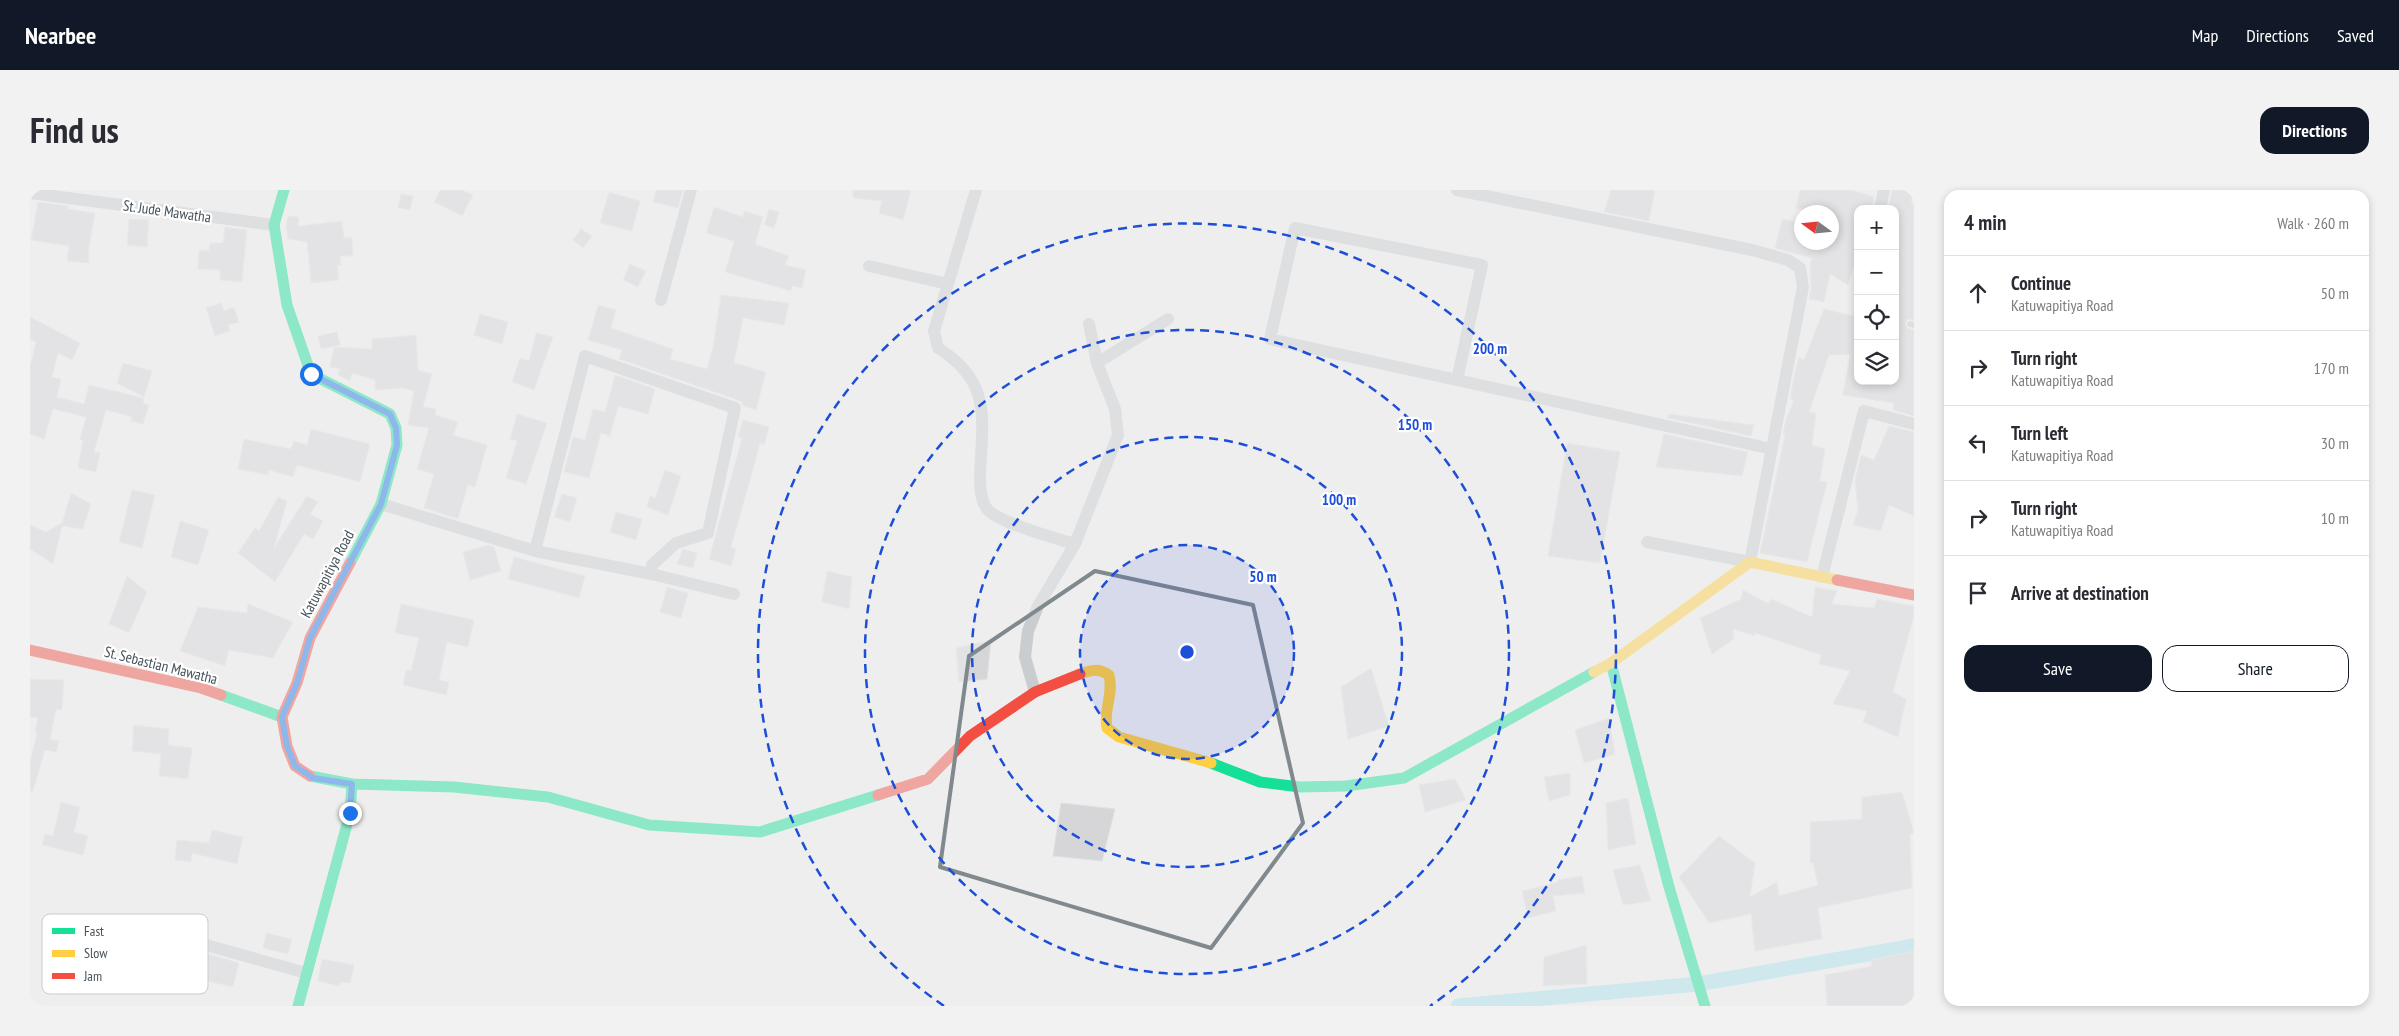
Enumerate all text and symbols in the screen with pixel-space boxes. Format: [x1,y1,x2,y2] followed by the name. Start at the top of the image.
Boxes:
[25,20,96,51] text: Nearbee
[2192,24,2218,47] text: Map
[2246,24,2309,47] text: Directions
[2337,24,2374,47] text: Saved
[30,107,119,153] text: Find us
[2260,107,2369,154] button: Directions
[122,195,212,227] street label: St. Jude Mawatha
[1794,205,1839,250] north arrow
[1854,205,1899,385] map controls
[1854,205,1899,250] button: +
[1964,209,2006,236] text: 4 min
[2277,213,2349,233] text: Walk · 260 m
[1854,250,1899,295] button: −
[2011,271,2071,295] text: Continue
[1964,279,1992,307] icon: ahead
[2321,283,2349,303] text: 50 m
[1854,295,1899,340] button: locate
[2011,295,2114,315] text: Katuwapitiya Road
[1473,339,1507,358] text: 200 m
[1854,340,1899,385] button: layers
[2011,346,2077,370] text: Turn right
[1964,354,1992,382] icon: right
[2314,358,2349,378] text: 170 m
[300,363,323,386] route start
[2011,370,2114,390] text: Katuwapitiya Road
[1398,415,1432,434] text: 150 m
[2011,421,2068,445] text: Turn left
[1964,429,1992,457] icon: left
[2321,433,2349,453] text: 30 m
[2011,445,2114,465] text: Katuwapitiya Road
[1322,490,1356,509] text: 100 m
[2011,496,2077,520] text: Turn right
[1964,504,1992,532] icon: right
[2321,508,2349,528] text: 10 m
[2011,520,2114,540] text: Katuwapitiya Road
[296,527,358,621] street label: Katuwapitiya Road
[1249,567,1277,586] text: 50 m
[1964,579,1992,607] icon: arrive
[2011,581,2149,605] text: Arrive at destination
[102,642,220,688] street label: St. Sebastian Mawatha
[1178,643,1196,661] centre of rings
[1964,645,2152,692] button: Save
[2162,645,2349,692] button: Share
[339,802,362,825] route end
[42,914,208,994] legend
[84,922,104,940] text: Fast
[84,944,108,962] text: Slow
[83,967,102,985] text: Jam

